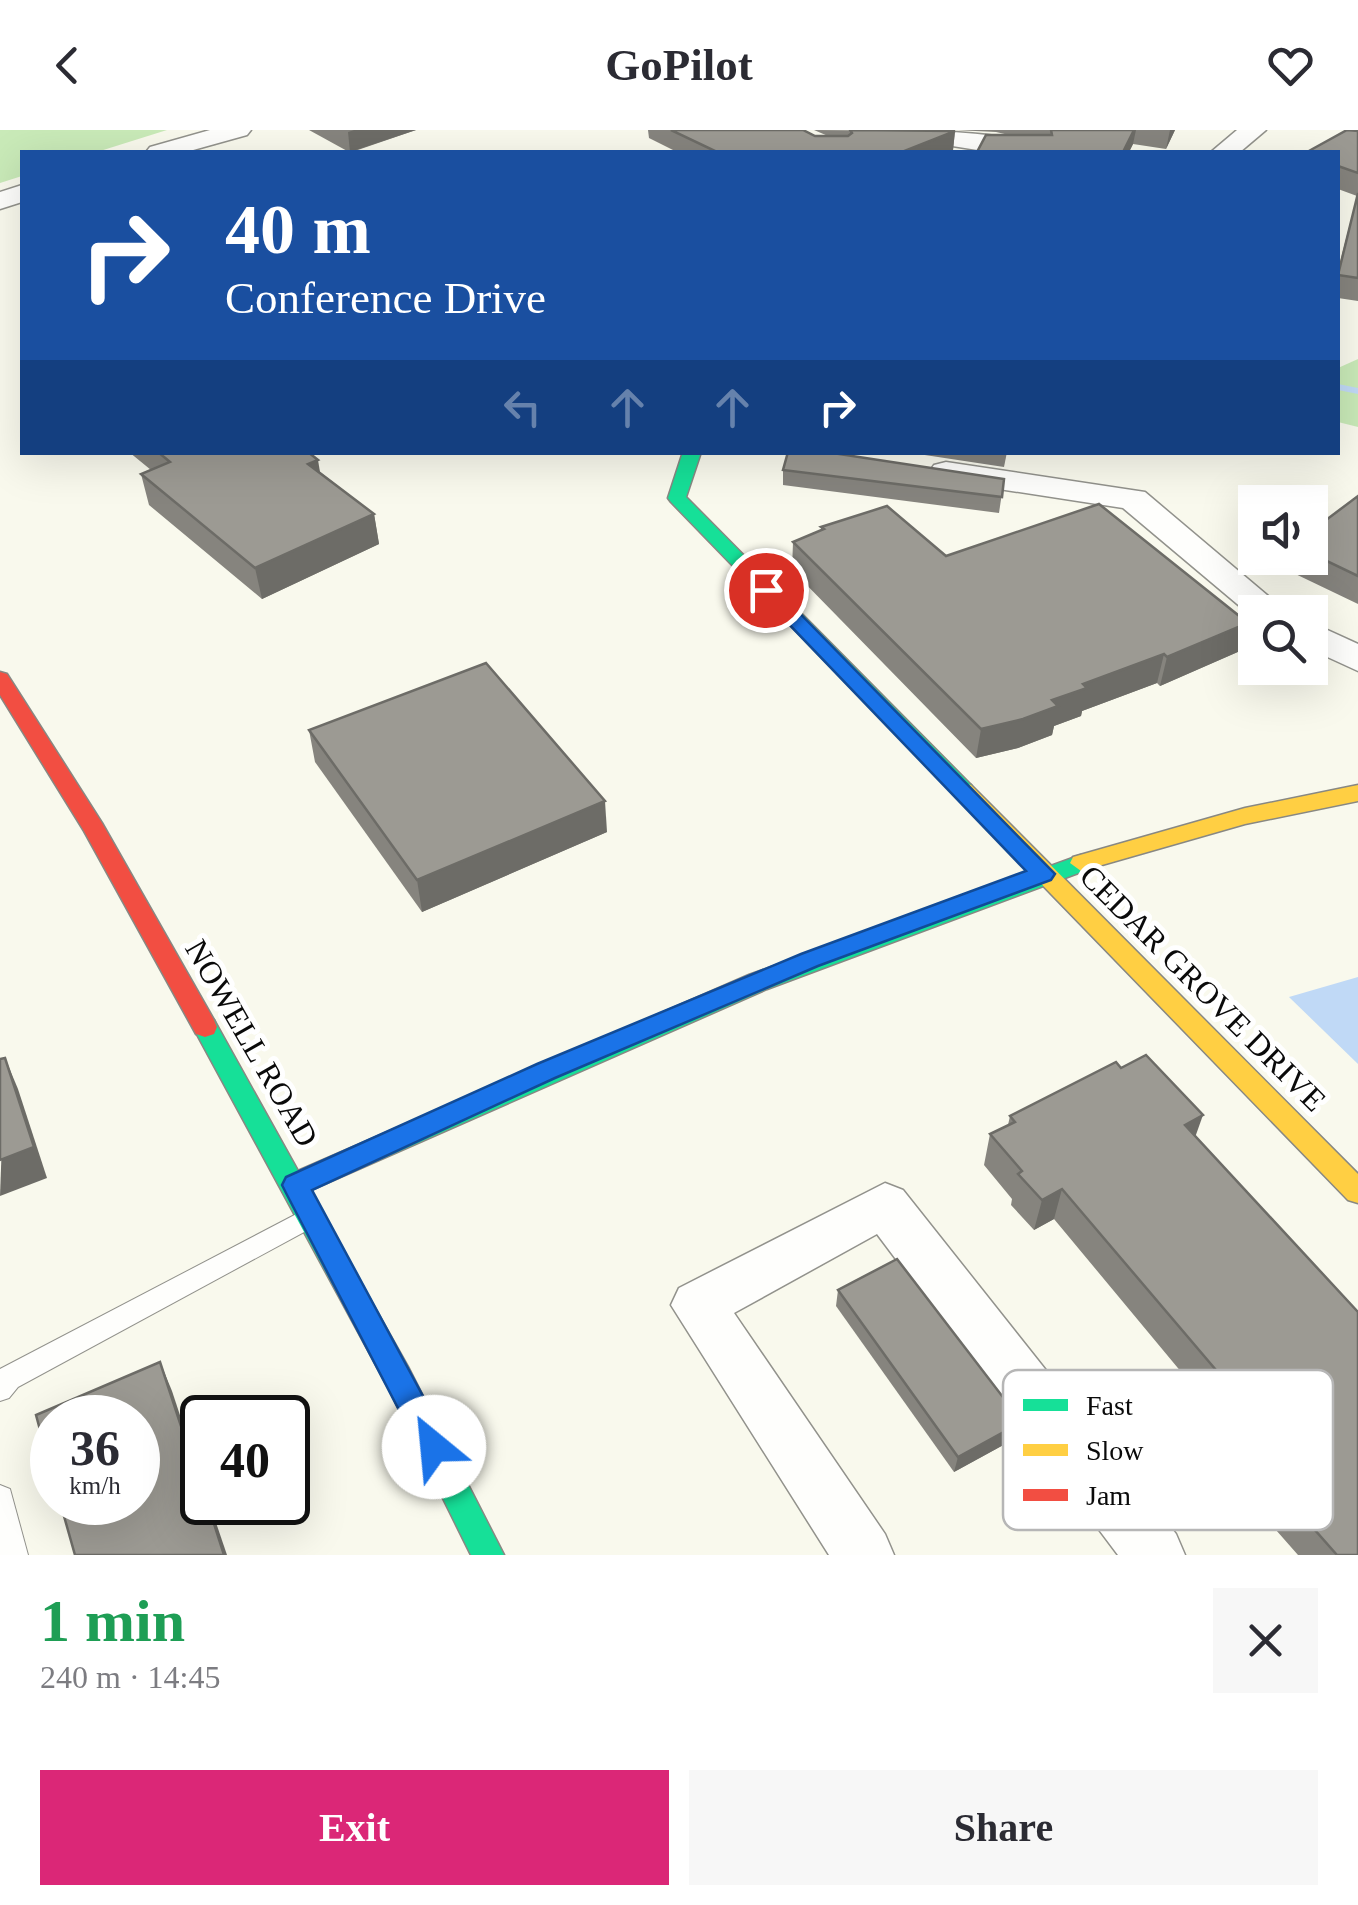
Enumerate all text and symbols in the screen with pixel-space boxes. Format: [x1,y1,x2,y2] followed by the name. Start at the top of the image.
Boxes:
[40,38,95,93] icon: back
[1263,38,1318,93] icon: heart
[605,40,753,90] text: GoPilot
[60,190,190,320] icon: right
[225,191,371,268] text: 40 m
[225,273,546,323] text: Conference Drive
[495,380,550,435] icon: left
[600,380,655,435] icon: ahead
[705,380,760,435] icon: ahead
[810,380,865,435] icon: right
[1238,485,1328,685] map controls
[1238,485,1328,575] button: sound
[724,548,809,633] pin
[739,563,794,618] icon: arrive
[1238,595,1328,685] button: search
[1073,858,1333,1118] street label: CEDAR GROVE DRIVE
[178,933,326,1153] street label: NOWELL ROAD
[1003,1370,1333,1530] legend
[1086,1390,1133,1421] text: Fast
[180,1395,310,1525] speed limit sign: 40
[382,1395,486,1499] position arrow
[70,1420,120,1476] text: 36
[1086,1435,1144,1466] text: Slow
[69,1472,121,1499] text: km/h
[1086,1480,1131,1511] text: Jam
[40,1588,185,1654] text: 1 min
[1213,1588,1318,1693] button: close
[40,1659,220,1695] text: 240 m · 14:45
[40,1770,669,1885] button: Exit
[689,1770,1318,1885] button: Share

